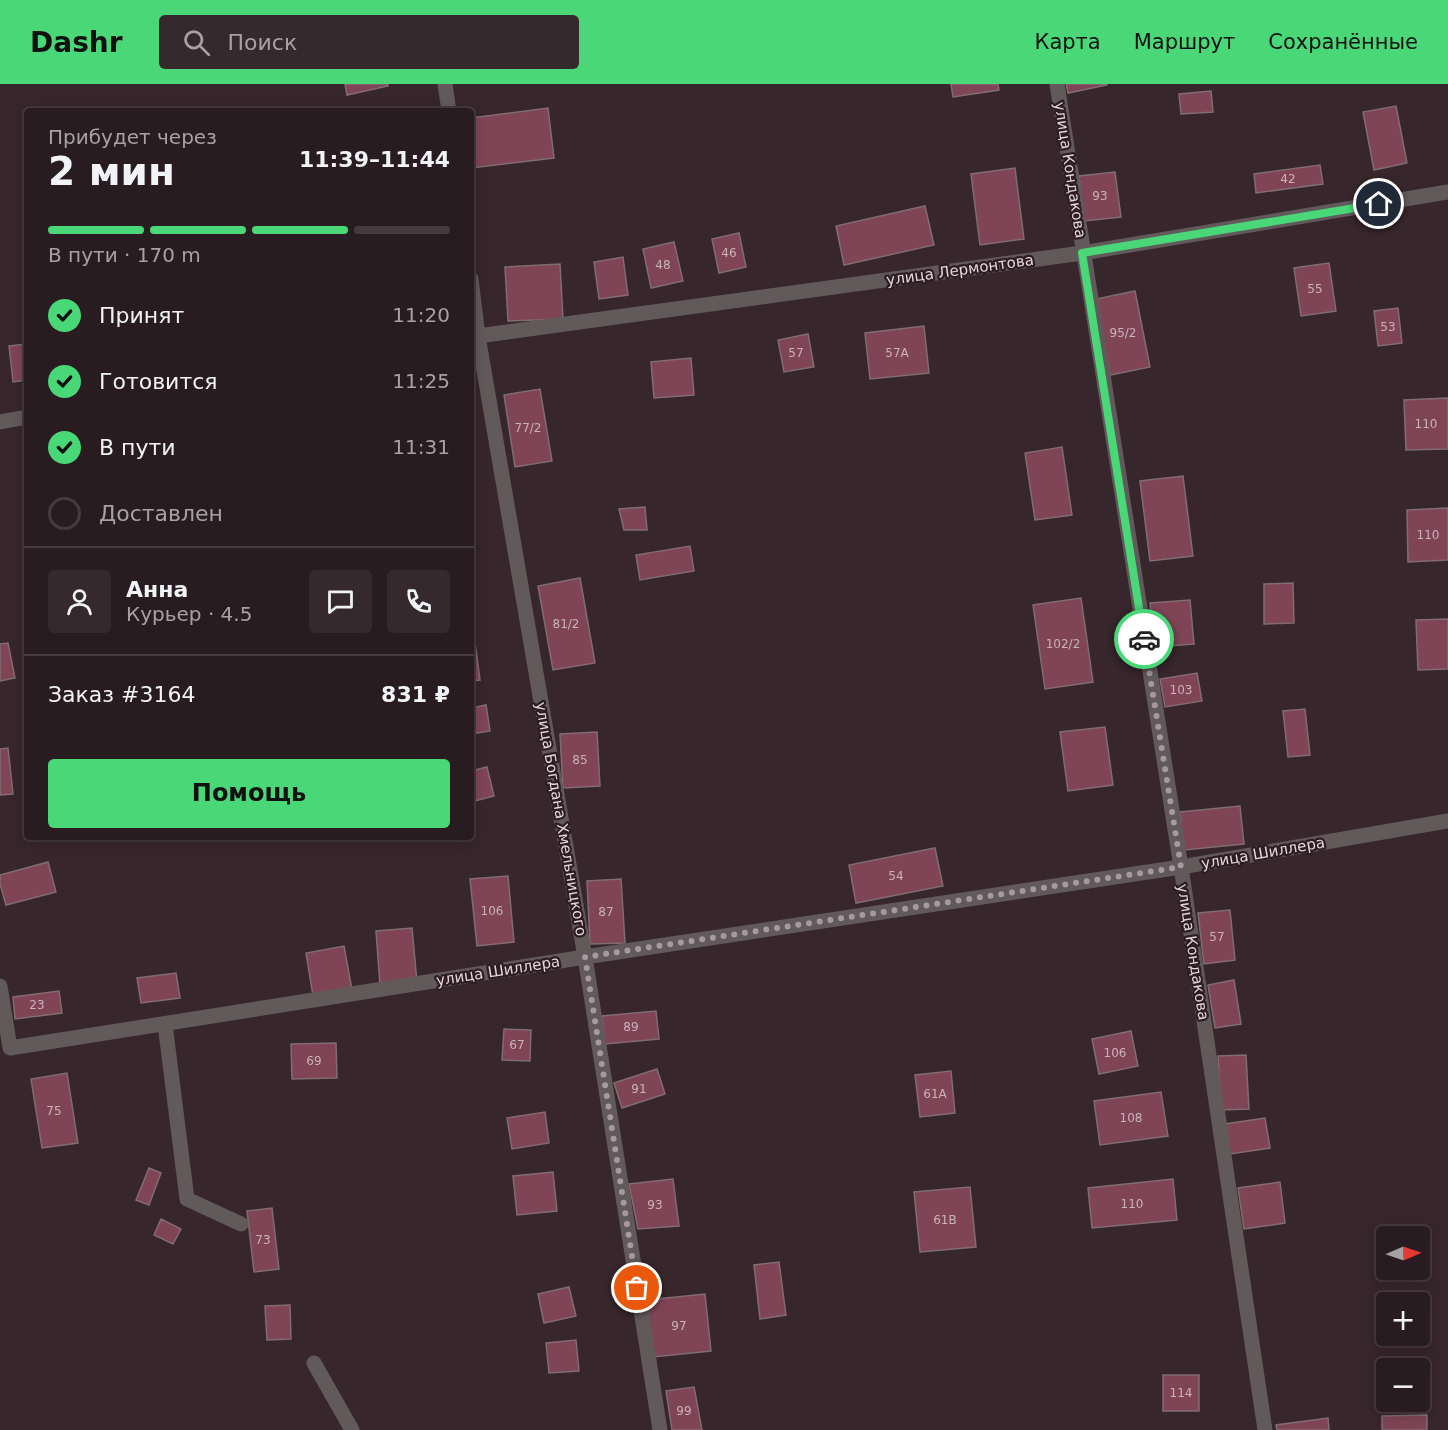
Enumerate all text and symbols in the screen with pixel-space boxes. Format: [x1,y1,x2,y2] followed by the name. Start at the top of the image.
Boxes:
[159,15,579,69] search box
[30,26,123,59] text: Dashr
[180,26,213,59] icon: search
[228,30,297,55] text: Поиск
[1035,30,1101,54] text: Карта
[1134,30,1235,54] text: Маршрут
[1268,30,1418,54] text: Сохранённые
[1050,101,1090,239] street label: улица Кондакова
[48,125,217,149] text: Прибудет через
[299,147,450,172] text: 11:39–11:44
[48,149,175,194] text: 2 мин
[1280,172,1296,186] house number: 42
[1353,178,1404,229] pin
[1362,187,1395,220] icon: home
[1092,189,1108,203] house number: 93
[48,243,201,267] text: В пути · 170 m
[721,246,737,260] house number: 46
[885,251,1035,289] street label: улица Лермонтова
[655,258,671,272] house number: 48
[1307,282,1323,296] house number: 55
[48,299,81,332] icon: check
[99,303,184,328] text: Принят
[392,303,450,327] text: 11:20
[1380,320,1396,334] house number: 53
[1110,326,1136,340] house number: 95/2
[788,346,804,360] house number: 57
[885,346,910,360] house number: 57А
[48,365,81,398] icon: check
[99,369,218,394] text: Готовится
[392,369,450,393] text: 11:25
[1415,417,1437,431] house number: 110
[515,421,541,435] house number: 77/2
[48,431,81,464] icon: check
[99,435,176,460] text: В пути
[392,435,450,459] text: 11:31
[99,501,223,526] text: Доставлен
[1417,528,1439,542] house number: 110
[48,570,111,633] button: person
[309,570,372,633] button: chat
[387,570,450,633] button: phone
[126,577,188,602] text: Анна
[126,602,252,626] text: Курьер · 4.5
[1114,609,1174,669] courier
[553,617,579,631] house number: 81/2
[1128,623,1161,656] icon: car
[1046,637,1080,651] house number: 102/2
[48,682,195,707] text: Заказ #3164
[381,682,450,707] text: 831 ₽
[1170,683,1192,697] house number: 103
[532,701,590,937] street label: улица Богдана Хмельницкого
[572,753,588,767] house number: 85
[48,759,450,828] button: Помощь
[1200,833,1326,873] street label: улица Шиллера
[888,869,904,883] house number: 54
[1173,883,1213,1021] street label: улица Кондакова
[481,904,503,918] house number: 106
[598,905,614,919] house number: 87
[1209,930,1225,944] house number: 57
[435,952,561,990] street label: улица Шиллера
[29,998,45,1012] house number: 23
[623,1020,639,1034] house number: 89
[509,1038,525,1052] house number: 67
[1104,1046,1126,1060] house number: 106
[306,1054,322,1068] house number: 69
[631,1082,647,1096] house number: 91
[923,1087,948,1101] house number: 61А
[46,1104,62,1118] house number: 75
[1120,1111,1142,1125] house number: 108
[1121,1197,1143,1211] house number: 110
[647,1198,663,1212] house number: 93
[933,1213,957,1227] house number: 61В
[1376,1226,1430,1280] north arrow
[1376,1226,1430,1412] map controls
[255,1233,271,1247] house number: 73
[611,1262,662,1313] pin
[620,1271,653,1304] icon: bag
[1376,1292,1430,1346] button: +
[671,1319,687,1333] house number: 97
[1376,1358,1430,1412] button: −
[1170,1386,1192,1400] house number: 114
[676,1404,692,1418] house number: 99

